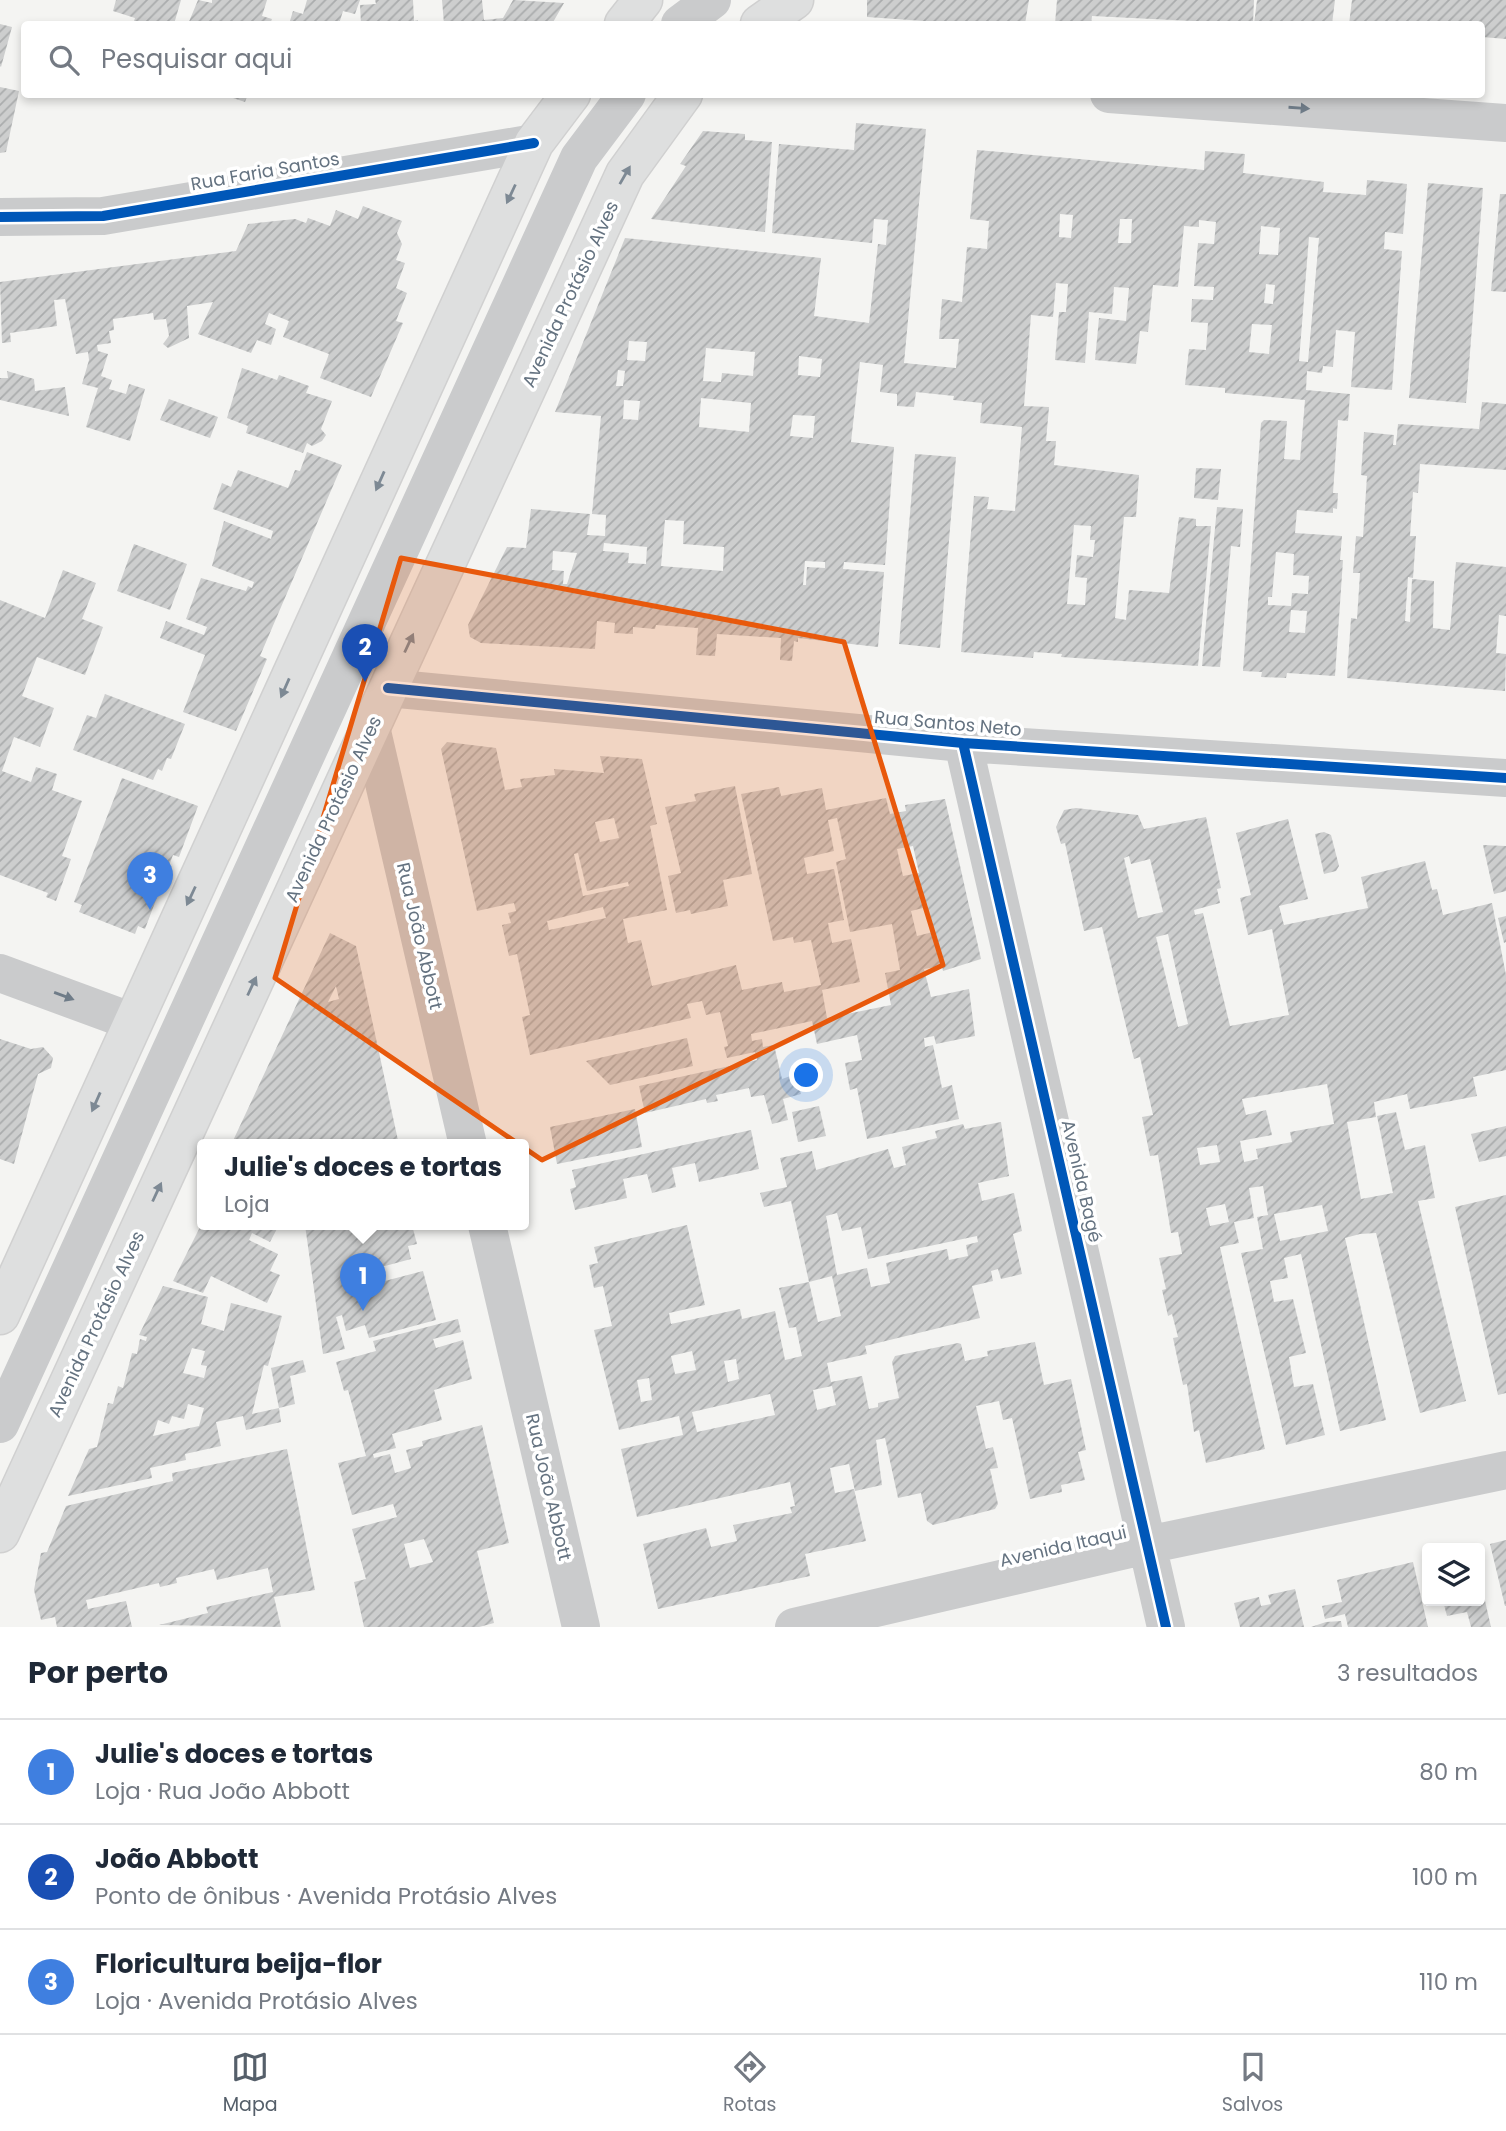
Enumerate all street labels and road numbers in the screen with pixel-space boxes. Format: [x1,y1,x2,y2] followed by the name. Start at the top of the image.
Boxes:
[189,146,341,196] street label: Rua Faria Santos
[516,197,624,391] street label: Avenida Protásio Alves
[873,704,1023,742] street label: Rua Santos Neto
[279,712,387,906] street label: Avenida Protásio Alves
[391,860,449,1012] street label: Rua João Abbott
[1056,1117,1108,1245] street label: Avenida Bagé
[42,1227,150,1421] street label: Avenida Protásio Alves
[520,1411,578,1563] street label: Rua João Abbott
[997,1519,1129,1573] street label: Avenida Itaqui

